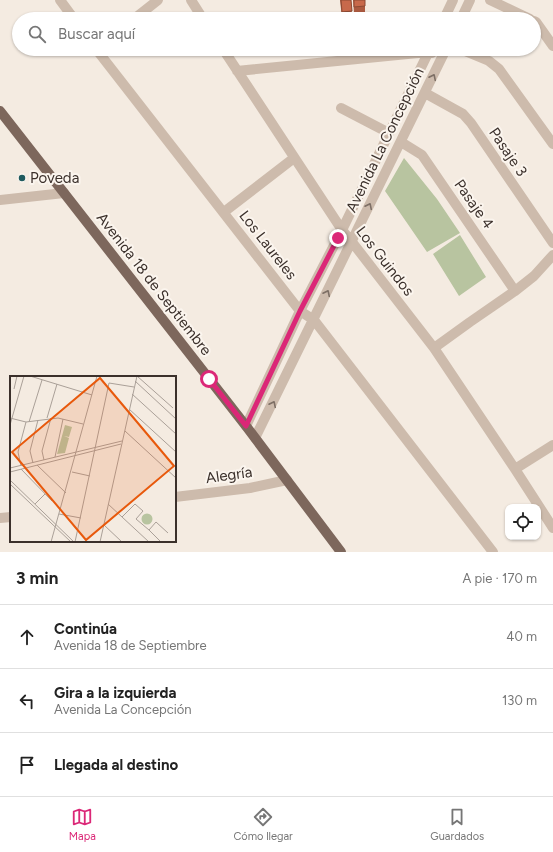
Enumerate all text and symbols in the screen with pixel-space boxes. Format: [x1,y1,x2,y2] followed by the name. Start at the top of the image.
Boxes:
[12,12,541,56] search box
[26,23,48,45] icon: search
[58,25,135,43] text: Buscar aquí
[342,65,428,215] street label: Avenida La Concepción
[428,74,435,81] one-way arrow
[485,124,531,180] street label: Pasaje 3
[30,169,79,187] place label: Poveda
[17,173,27,183] marker: Poveda
[451,176,497,232] street label: Pasaje 4
[364,203,372,211] one-way arrow
[235,207,301,283] street label: Los Laureles
[93,209,215,359] street label: Avenida 18 de Septiembre
[352,223,418,299] street label: Los Guindos
[329,229,347,247] route end
[322,290,330,297] one-way arrow
[200,370,218,388] route start
[10,376,176,542] inset map
[268,400,276,408] one-way arrow
[205,463,253,487] street label: Alegría
[505,504,541,540] map controls
[505,504,541,540] button: locate
[16,568,58,588] text: 3 min
[463,571,537,586] text: A pie · 170 m
[54,620,117,638] text: Continúa
[16,626,38,648] icon: ahead
[506,629,537,644] text: 40 m
[54,638,207,653] text: Avenida 18 de Septiembre
[54,684,176,702] text: Gira a la izquierda
[16,690,38,712] icon: left
[502,693,537,708] text: 130 m
[54,702,192,717] text: Avenida La Concepción
[16,754,38,776] icon: arrive
[54,756,178,774] text: Llegada al destino
[69,806,96,843] tab: Mapa
[233,806,293,843] tab: Cómo llegar
[430,806,484,843] tab: Guardados

